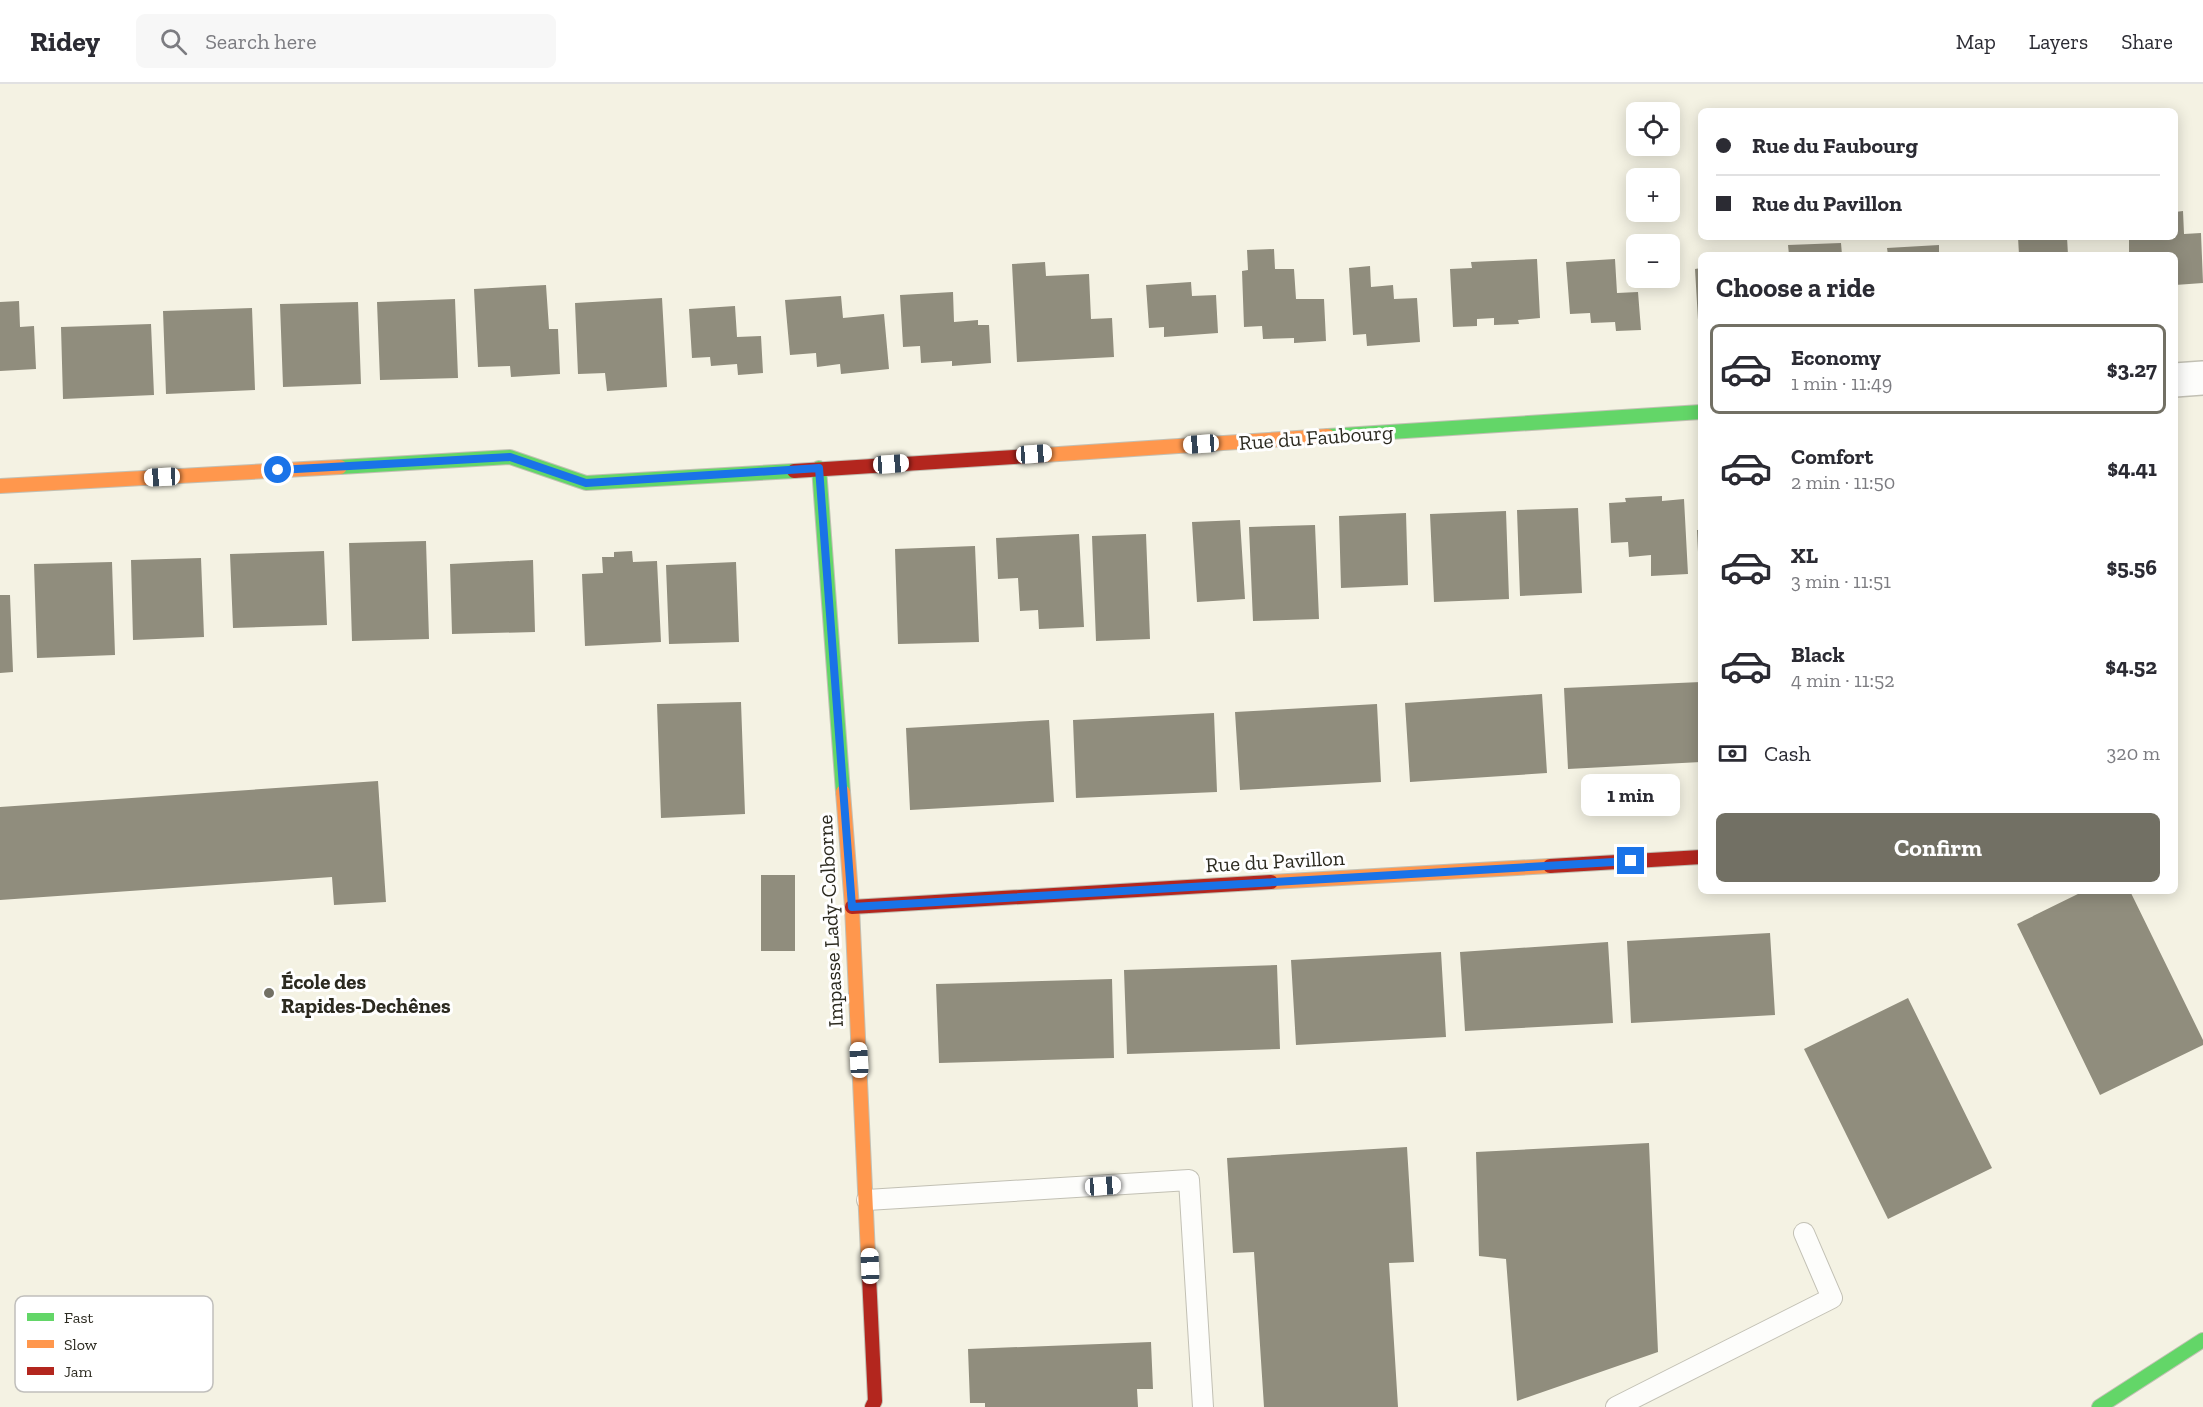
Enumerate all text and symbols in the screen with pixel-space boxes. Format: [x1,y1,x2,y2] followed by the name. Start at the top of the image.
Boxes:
[136,14,556,68] search box
[30,25,100,58] text: Ridey
[157,25,190,58] icon: search
[205,28,317,55] text: Search here
[1956,29,1996,54] text: Map
[2029,29,2088,54] text: Layers
[2121,29,2173,54] text: Share
[1626,102,1680,288] map controls
[1626,102,1680,156] button: locate
[1752,132,1918,159] text: Rue du Faubourg
[1626,168,1680,222] button: +
[1752,190,1902,217] text: Rue du Pavillon
[1626,234,1680,288] button: −
[1716,272,1875,304] text: Choose a ride
[1719,342,1773,396] icon: car
[1791,344,1881,371] text: Economy
[2107,356,2157,383] text: $3.27
[1791,371,1892,395] text: 1 min · 11:49
[1238,419,1395,455] street label: Rue du Faubourg
[1182,434,1220,454] car
[1719,441,1773,495] icon: car
[1791,443,1873,470] text: Comfort
[1015,444,1053,464] car
[872,454,910,474] car
[2107,455,2157,482] text: $4.41
[264,456,291,483] route start
[144,467,180,487] car
[1791,470,1895,494] text: 2 min · 11:50
[1719,540,1773,594] icon: car
[1791,542,1818,569] text: XL
[2106,554,2157,581] text: $5.56
[1791,569,1891,593] text: 3 min · 11:51
[1719,639,1773,693] icon: car
[1791,641,1845,668] text: Black
[2105,653,2157,680] text: $4.52
[1791,668,1895,692] text: 4 min · 11:52
[1716,737,1749,770] icon: cash
[1764,740,1811,767] text: Cash
[2107,741,2160,765] text: 320 m
[1582,774,1680,816] callout: 1 min
[1607,783,1654,807] text: 1 min
[1716,813,2160,882] button: Confirm
[812,814,848,1028] street label: Impasse Lady-Colborne
[1205,845,1345,877] street label: Rue du Pavillon
[1617,847,1644,874] route end
[281,969,451,1018] place label: École des Rapides-Dechênes
[262,986,276,1000] marker: École des Rapides-Dechênes
[849,1042,869,1078] car
[1084,1176,1122,1196] car
[860,1248,880,1284] car
[15,1296,213,1392] legend
[64,1308,93,1327] text: Fast
[64,1335,98,1354] text: Slow
[64,1362,93,1381] text: Jam

